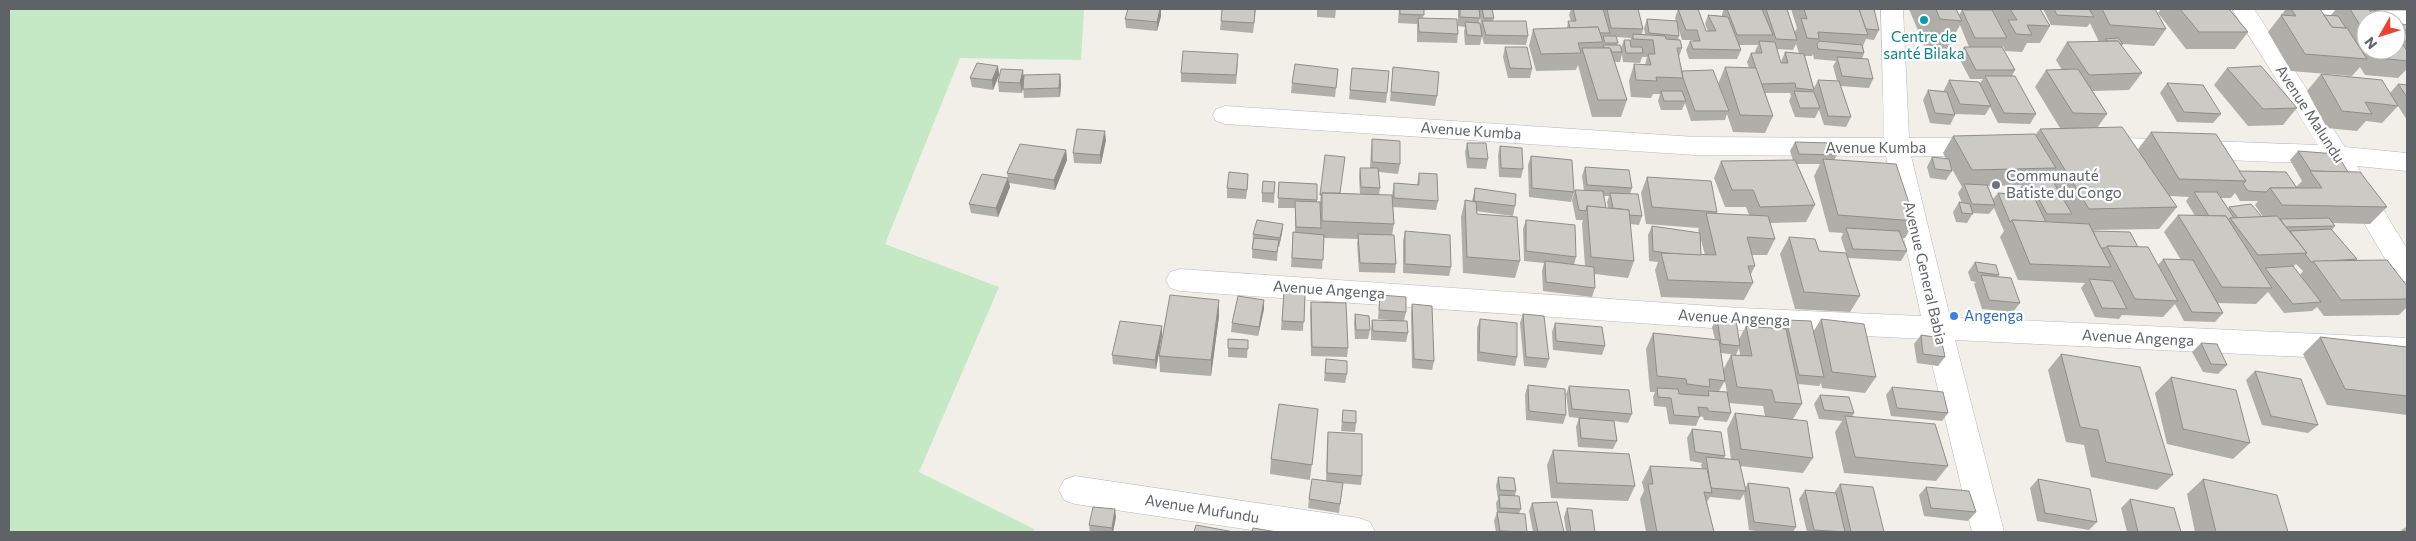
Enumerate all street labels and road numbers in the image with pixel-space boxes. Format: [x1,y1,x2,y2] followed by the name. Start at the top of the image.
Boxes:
[2273,61,2349,166] street label: Avenue Malundu
[1420,118,1522,143] street label: Avenue Kumba
[1826,138,1926,156] street label: Avenue Kumba
[1901,199,1951,346] street label: Avenue General Babia
[1272,276,1386,302] street label: Avenue Angenga
[1678,305,1791,329] street label: Avenue Angenga
[2082,325,2195,349] street label: Avenue Angenga
[1144,490,1261,526] street label: Avenue Mufundu

